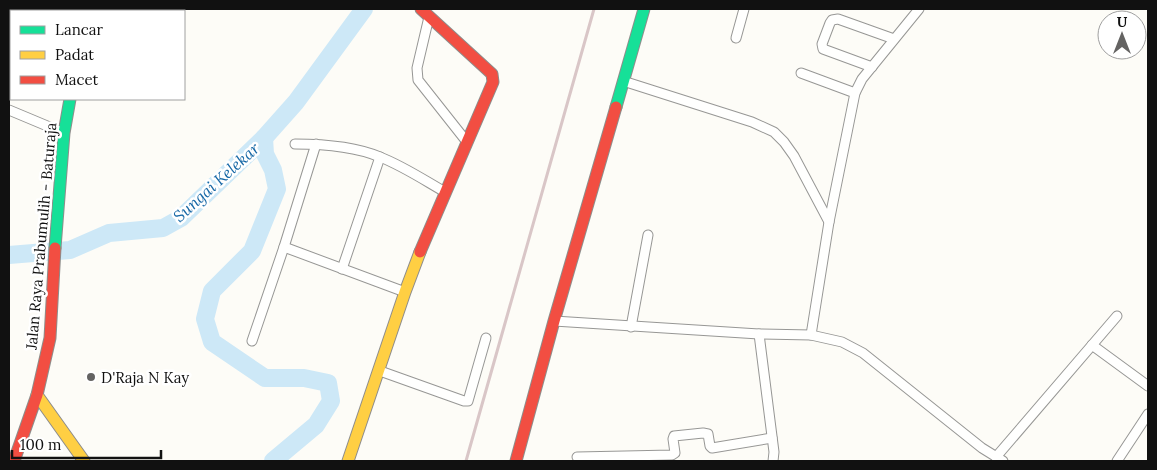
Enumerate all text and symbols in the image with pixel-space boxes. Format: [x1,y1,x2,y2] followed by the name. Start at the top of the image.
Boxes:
[10,10,185,100] legend
[1097,10,1147,60] north arrow
[1117,13,1128,31] text: U
[55,20,104,39] text: Lancar
[55,45,94,64] text: Padat
[55,70,98,89] text: Macet
[22,121,60,351] street label: Jalan Raya Prabumulih - Baturaja
[169,138,264,226] water label: Sungai Kelekar
[101,368,189,387] place label: D'Raja N Kay
[85,371,97,383] marker: D'Raja N Kay
[12,428,161,460] scale bar
[20,435,61,454] text: 100 m

